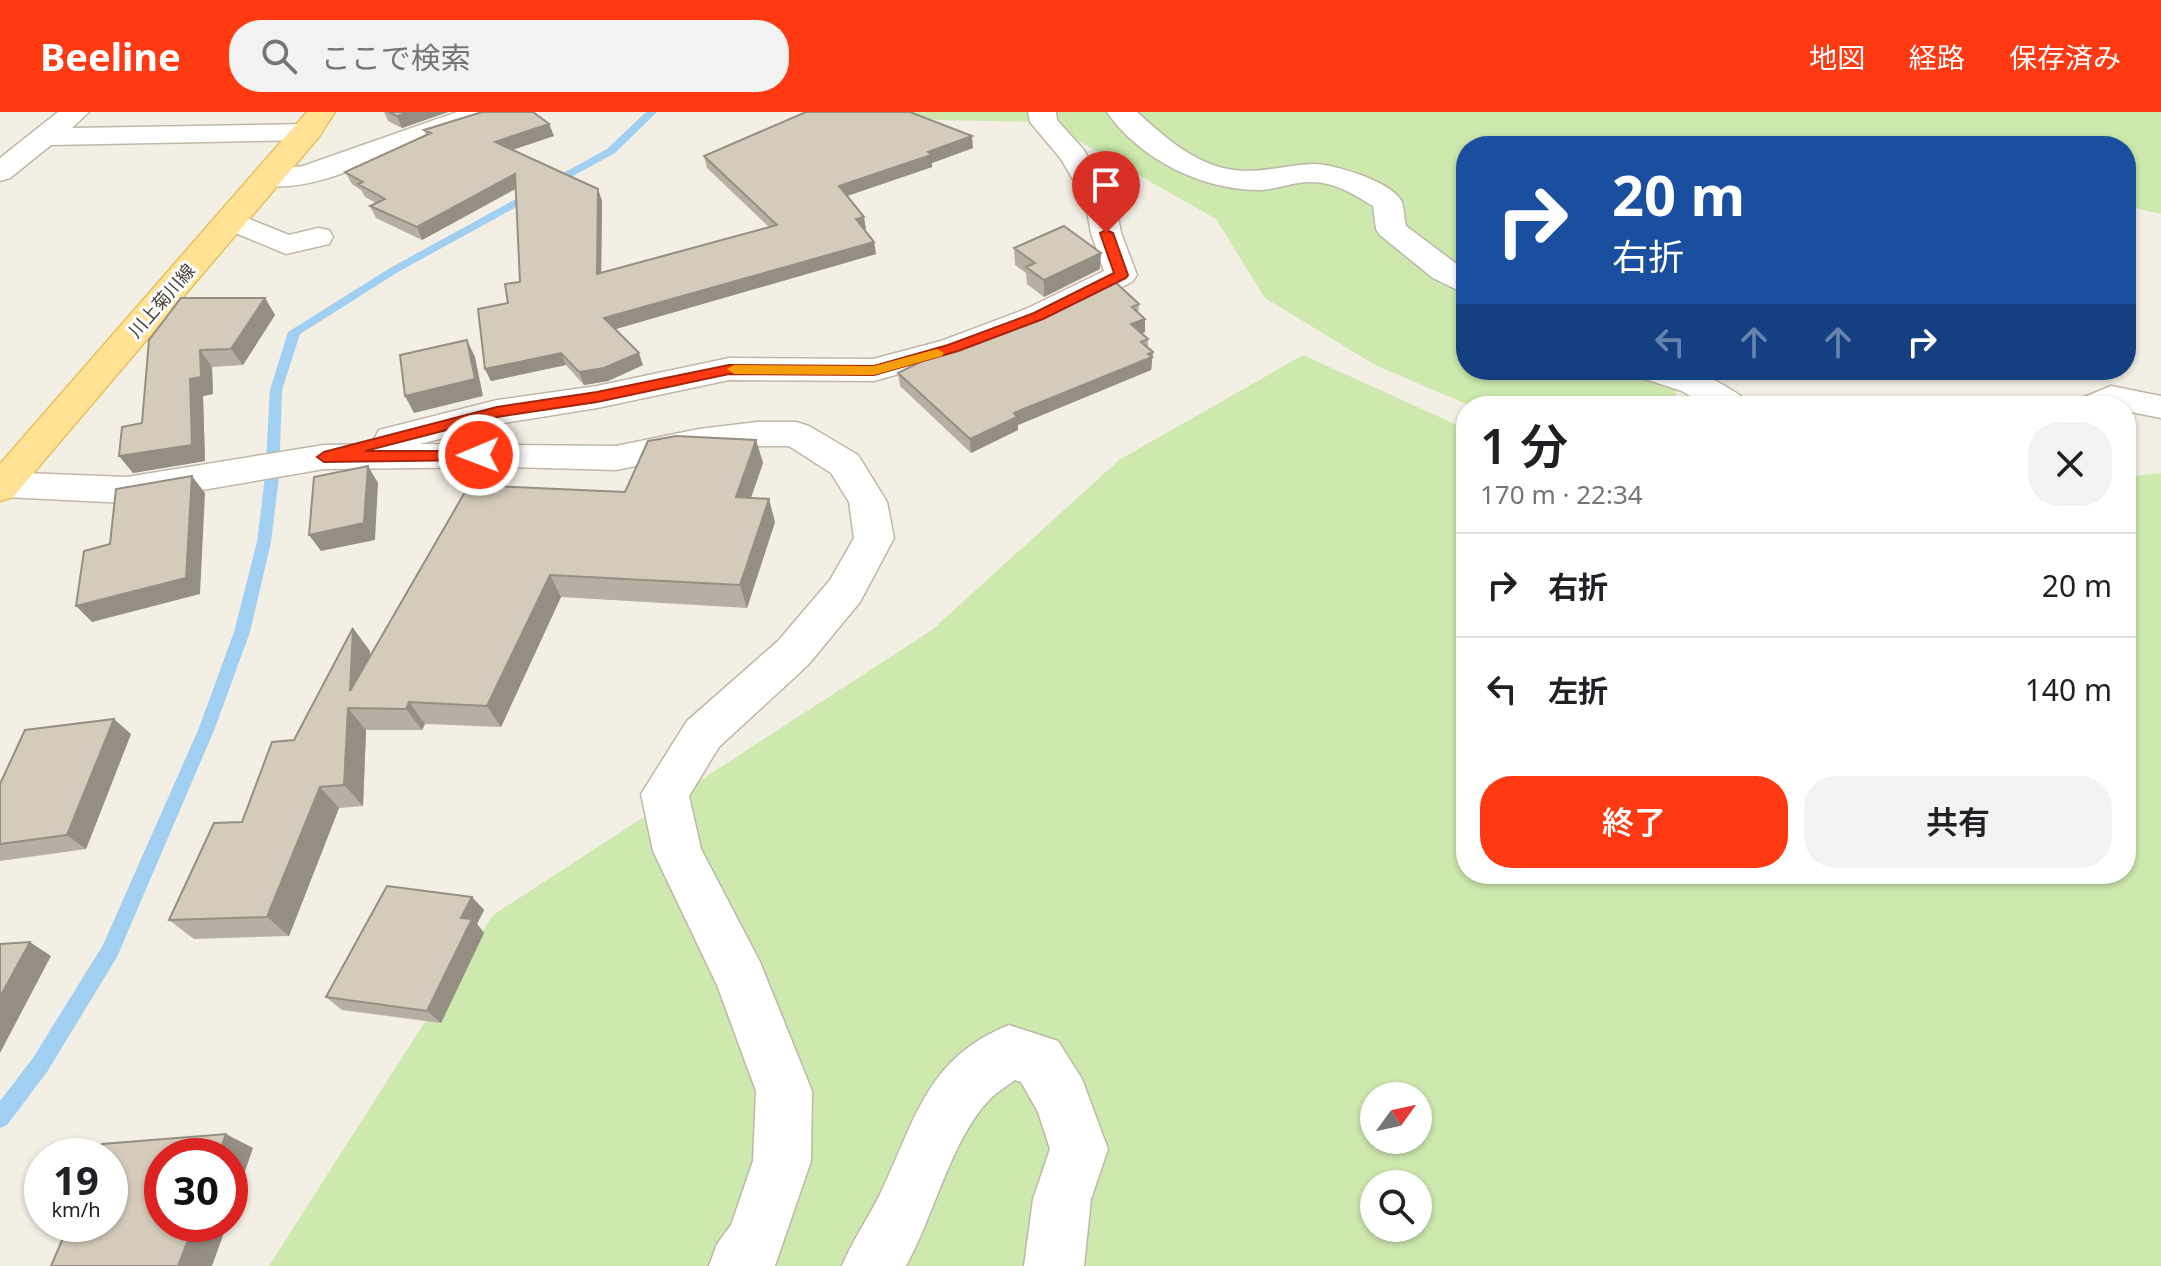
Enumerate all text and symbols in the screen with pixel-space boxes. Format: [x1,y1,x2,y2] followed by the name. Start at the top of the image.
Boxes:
[229,20,789,92] search box
[40,30,181,82] text: Beeline
[257,34,301,78] icon: search
[321,37,471,78] text: ここで検索
[1809,38,1865,76] text: 地図
[1909,38,1965,76] text: 経路
[2009,38,2121,76] text: 保存済み
[1072,151,1140,233] pin
[1612,156,1745,232] text: 20 m
[1084,163,1128,207] icon: arrive
[1480,168,1584,272] icon: right
[1612,232,1684,281] text: 右折
[123,259,200,342] street label: 川上菊川線
[1648,320,1692,364] icon: left
[1732,320,1776,364] icon: ahead
[1816,320,1860,364] icon: ahead
[1900,320,1944,364] icon: right
[437,413,521,497] position arrow
[1480,413,1568,478] text: 1 分
[2028,422,2112,506] button: close
[1480,476,1643,512] text: 170 m · 22:34
[1480,563,1524,607] icon: right
[2042,565,2112,606] text: 20 m
[1548,566,1608,607] text: 右折
[1480,667,1524,711] icon: left
[2025,669,2112,710] text: 140 m
[1548,670,1608,711] text: 左折
[1480,776,1788,868] button: 終了
[1804,776,2112,868] button: 共有
[1360,1082,1432,1154] north arrow
[1360,1082,1432,1242] map controls
[144,1138,248,1242] speed limit sign: 30
[53,1152,99,1207] text: 19
[1360,1170,1432,1242] button: search
[51,1196,101,1223] text: km/h

